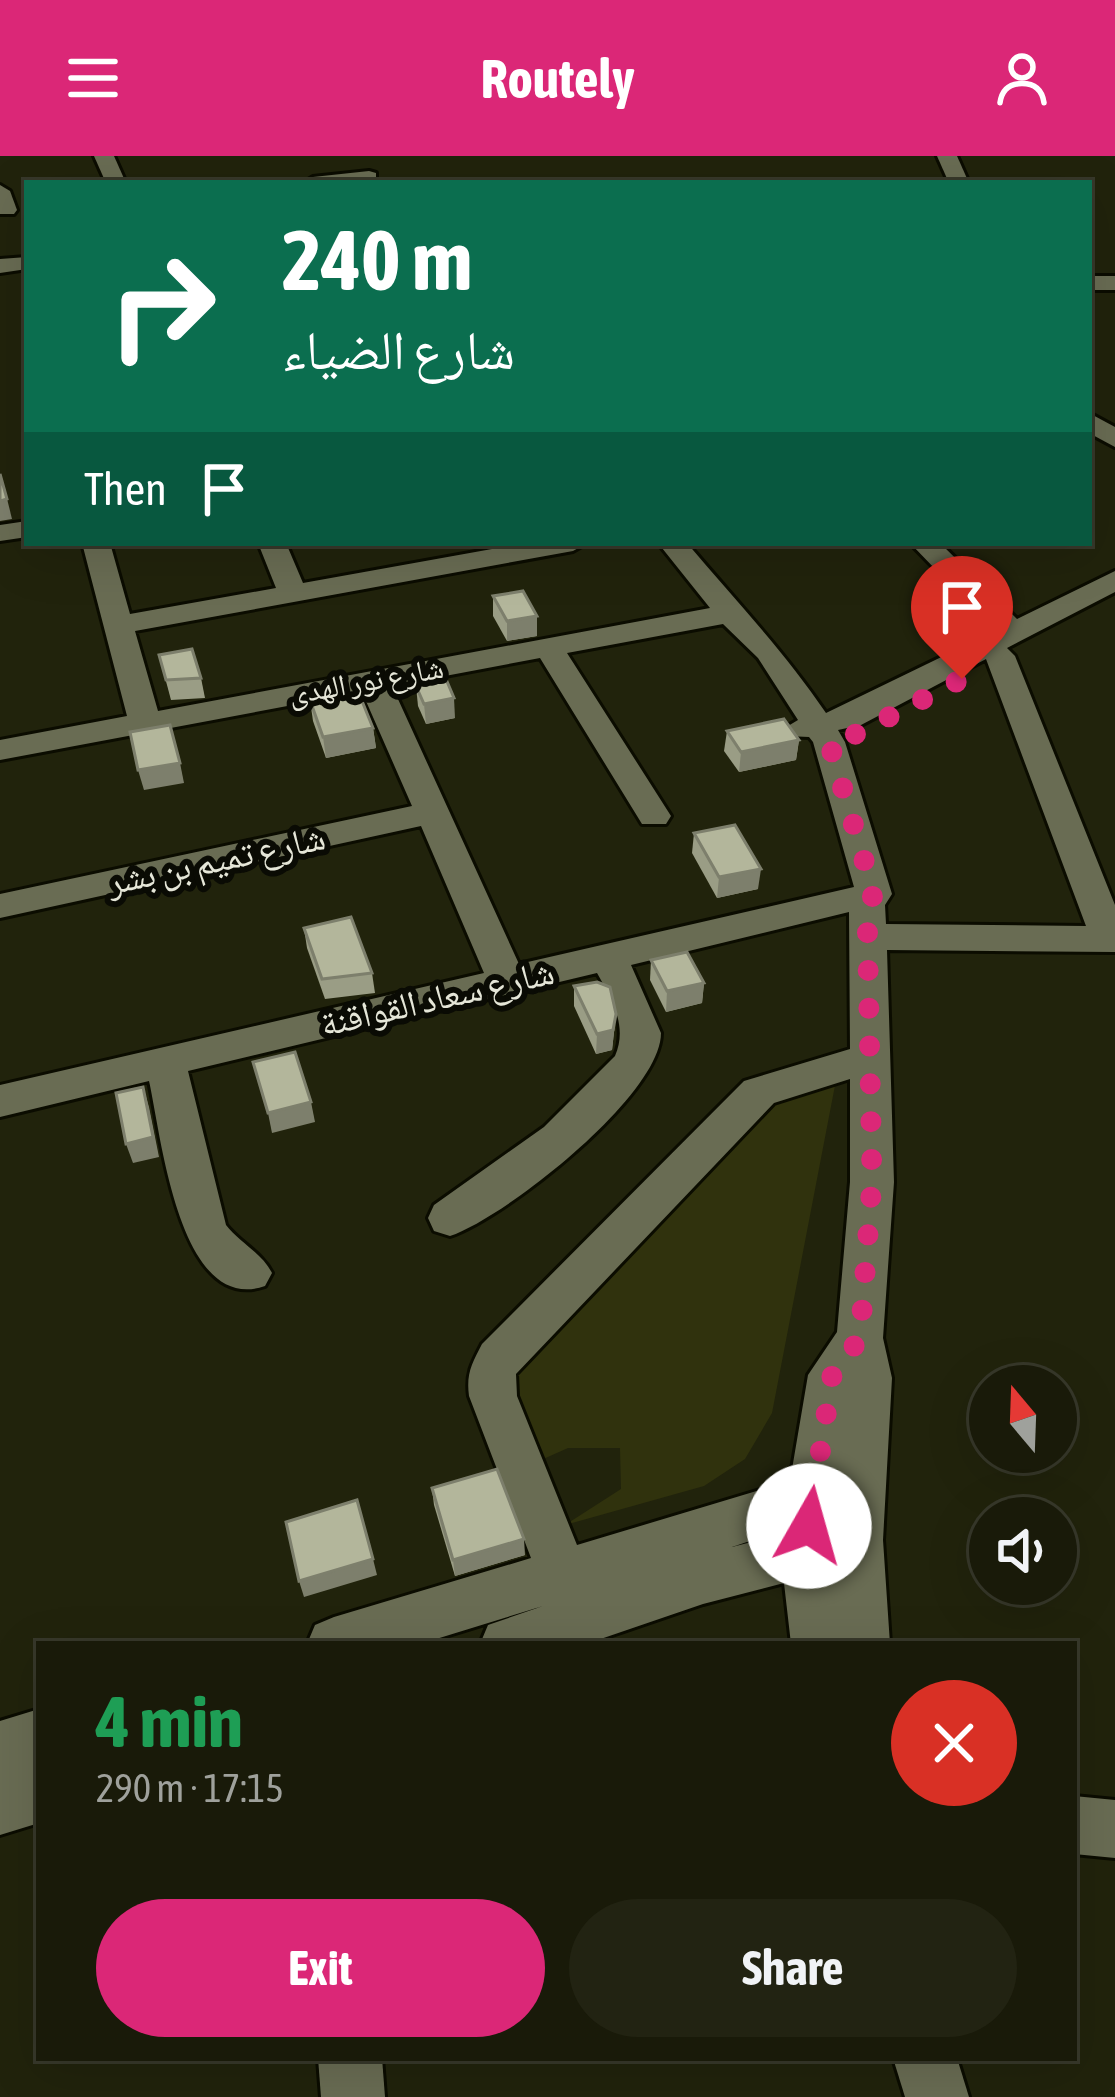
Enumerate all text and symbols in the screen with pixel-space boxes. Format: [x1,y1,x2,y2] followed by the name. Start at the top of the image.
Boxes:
[60,45,126,111] icon: menu
[989,45,1055,111] icon: person
[480,48,635,109] text: Routely
[282,212,472,308] text: 240 m
[84,228,240,384] icon: right
[282,319,515,380] text: شارع الضياء
[191,456,257,522] icon: arrive
[84,463,167,515] text: Then
[911,556,1013,679] pin
[929,574,995,640] icon: arrive
[286,650,447,713] street label: شارع نور الهدى
[102,815,329,906] street label: شارع تميم بن بشر
[316,950,558,1046] street label: شارع سعاد القواقنة
[969,1365,1077,1473] north arrow
[969,1365,1077,1605] map controls
[746,1463,872,1589] position arrow
[969,1497,1077,1605] button: sound
[96,1680,243,1762] text: 4 min
[891,1680,1017,1806] button: close
[96,1766,284,1810] text: 290 m · 17:15
[96,1899,545,2037] button: Exit
[569,1899,1017,2037] button: Share

